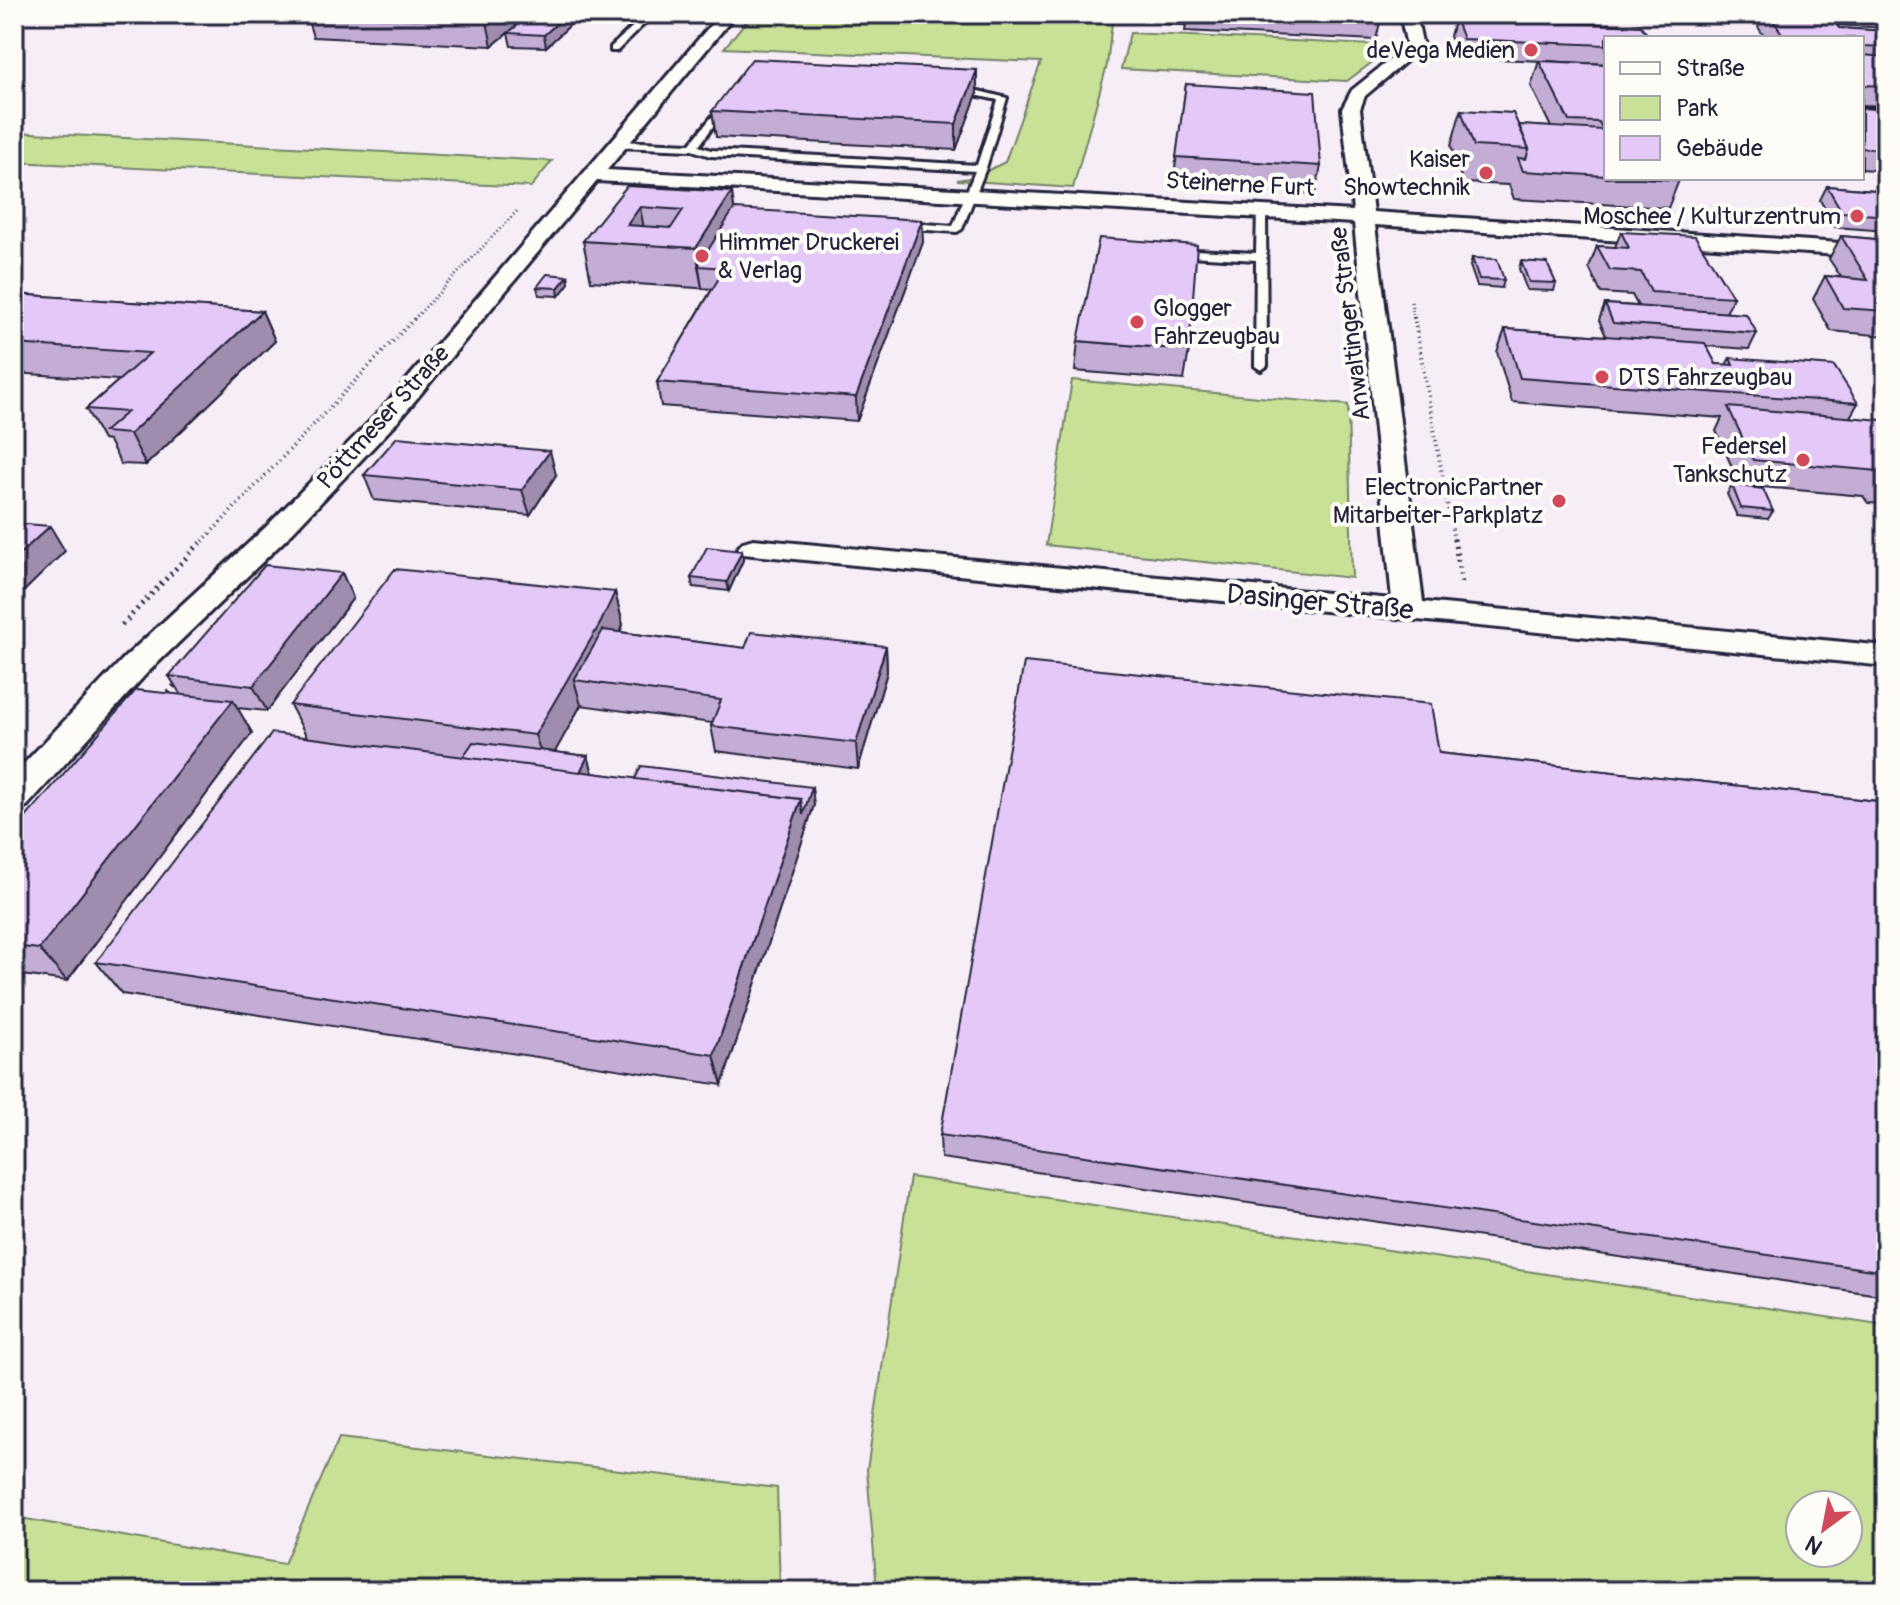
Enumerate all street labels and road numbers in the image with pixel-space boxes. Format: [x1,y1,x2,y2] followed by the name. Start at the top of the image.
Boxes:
[1165,166,1315,203] street label: Steinerne Furt
[1324,225,1377,423] street label: Anwaltinger Straße
[311,339,456,495] street label: Pöttmeser Straße
[1225,577,1415,628] street label: Dasinger Straße

